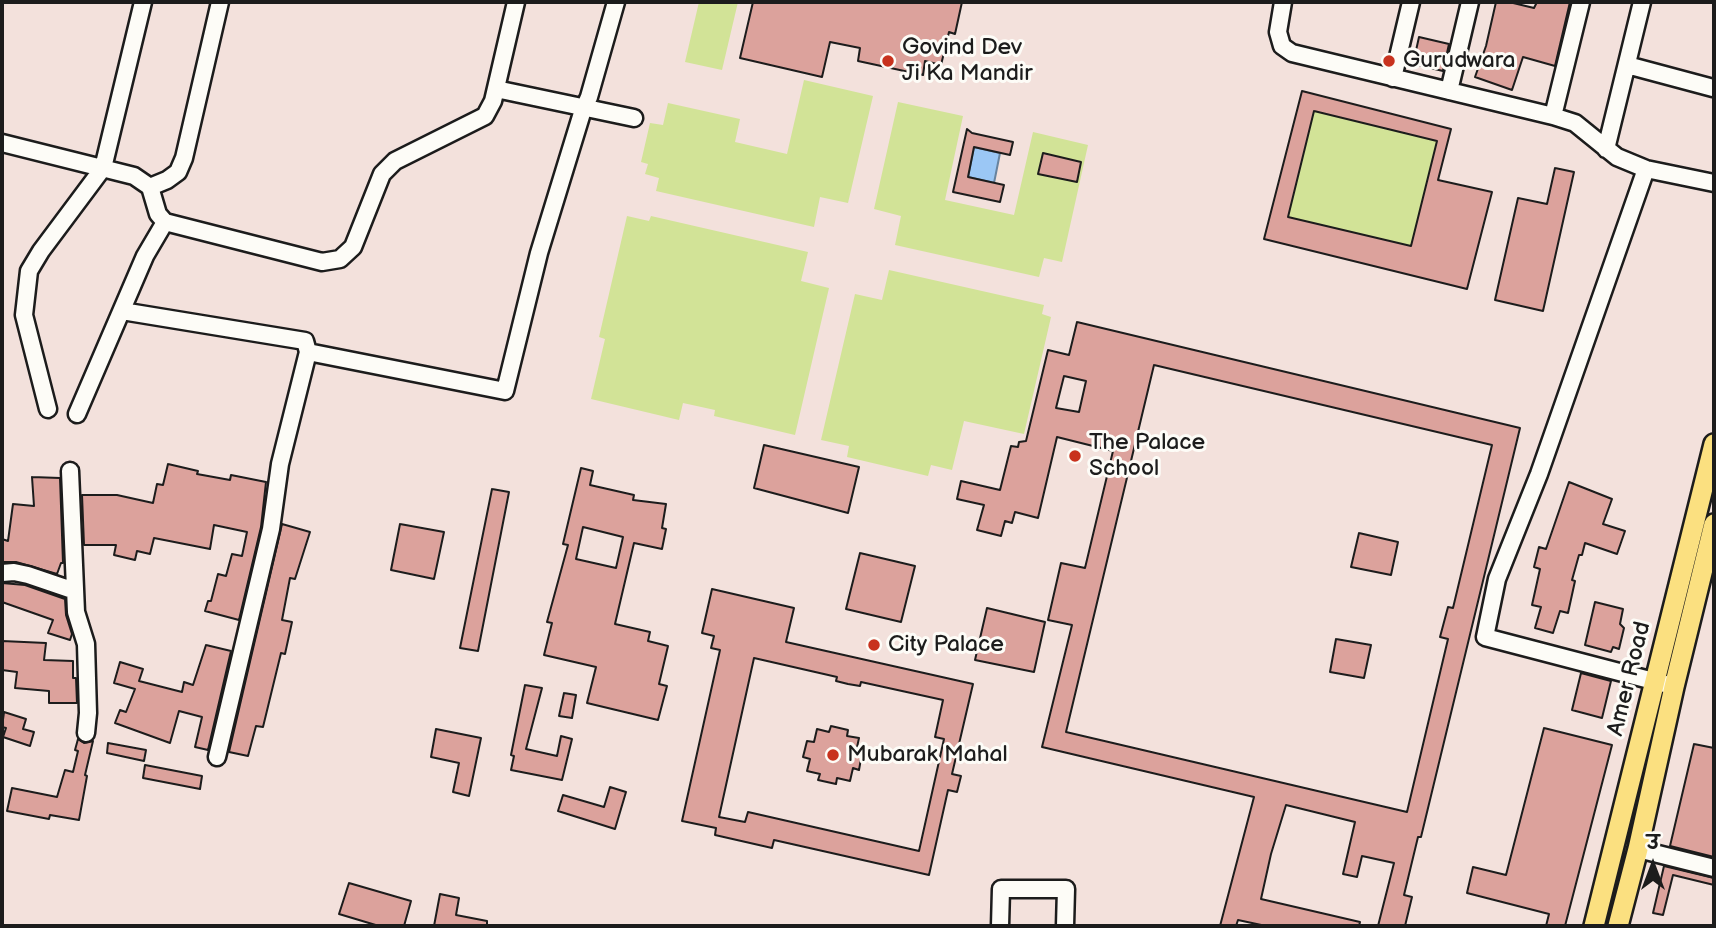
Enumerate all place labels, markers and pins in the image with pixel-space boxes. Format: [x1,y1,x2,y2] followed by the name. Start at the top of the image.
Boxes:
[902,34,1033,88] place label: Govind Dev Ji Ka Mandir
[1403,47,1516,75] place label: Gurudwara
[880,53,896,69] marker: Govind Dev Ji Ka Mandir
[1381,53,1397,69] marker: Gurudwara
[1089,429,1205,483] place label: The Palace School
[1067,448,1083,464] marker: The Palace School
[888,631,1004,659] place label: City Palace
[866,637,882,653] marker: City Palace
[847,741,1008,769] place label: Mubarak Mahal
[825,747,841,763] marker: Mubarak Mahal

